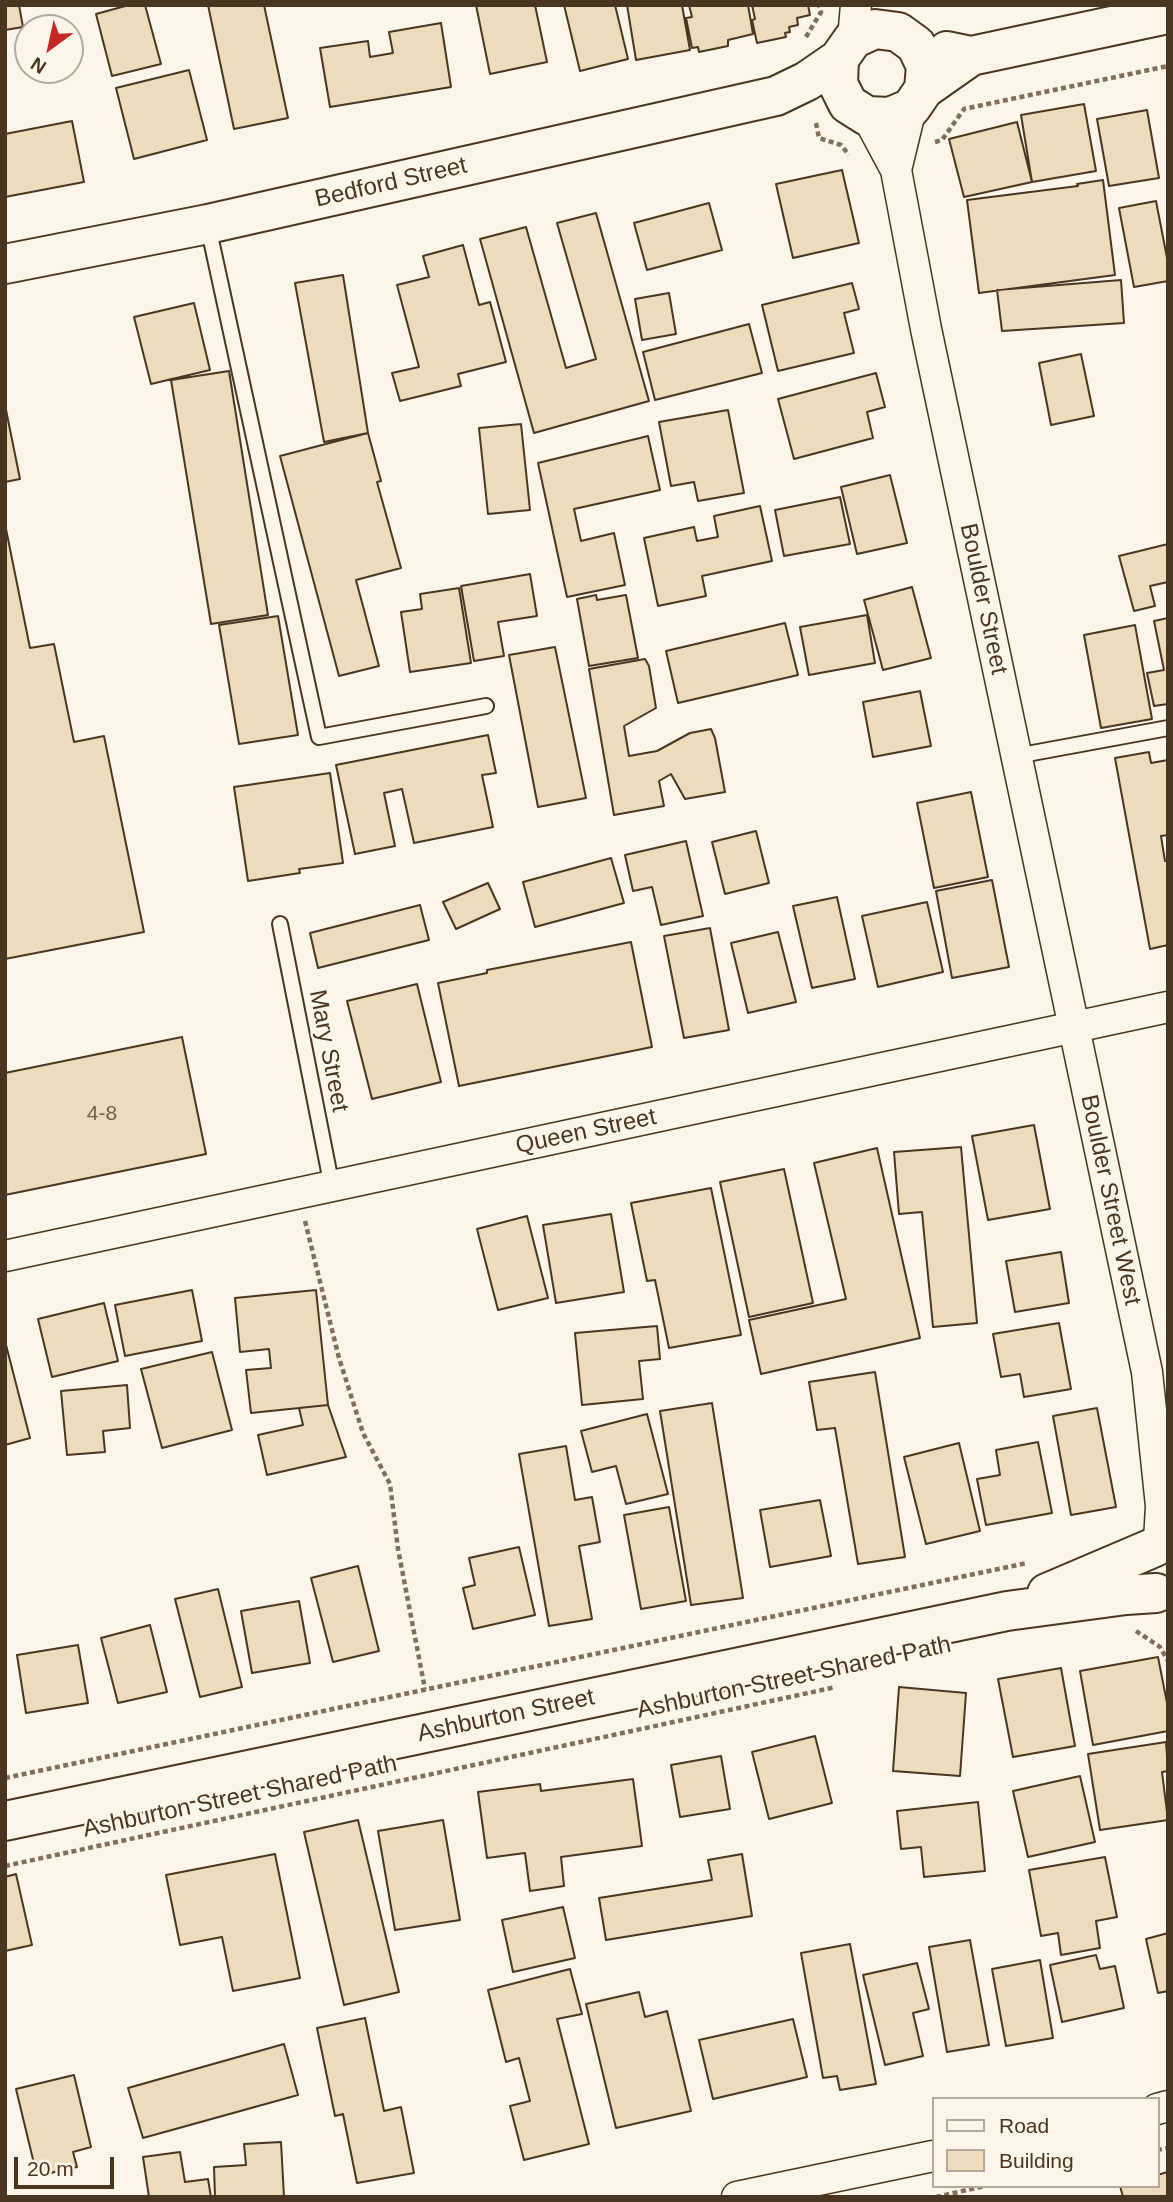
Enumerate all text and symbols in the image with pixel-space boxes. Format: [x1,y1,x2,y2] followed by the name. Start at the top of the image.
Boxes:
[14,14,84,84] north arrow
[27,53,50,78] text: N
[312,152,470,214] street label: Bedford Street
[953,521,1013,677] street label: Boulder Street
[302,987,354,1115] street label: Mary Street
[1074,1092,1146,1308] street label: Boulder Street West
[87,1101,117,1127] house number: 4-8
[513,1103,659,1161] street label: Queen Street
[634,1631,954,1725] street label: Ashburton Street Shared Path
[415,1683,597,1749] street label: Ashburton Street
[80,1750,400,1844] street label: Ashburton Street Shared Path
[932,2097,1159,2188] legend
[999,2114,1049,2137] text: Road
[18,2142,117,2186] scale bar
[999,2149,1074,2172] text: Building
[27,2157,74,2180] text: 20 m

